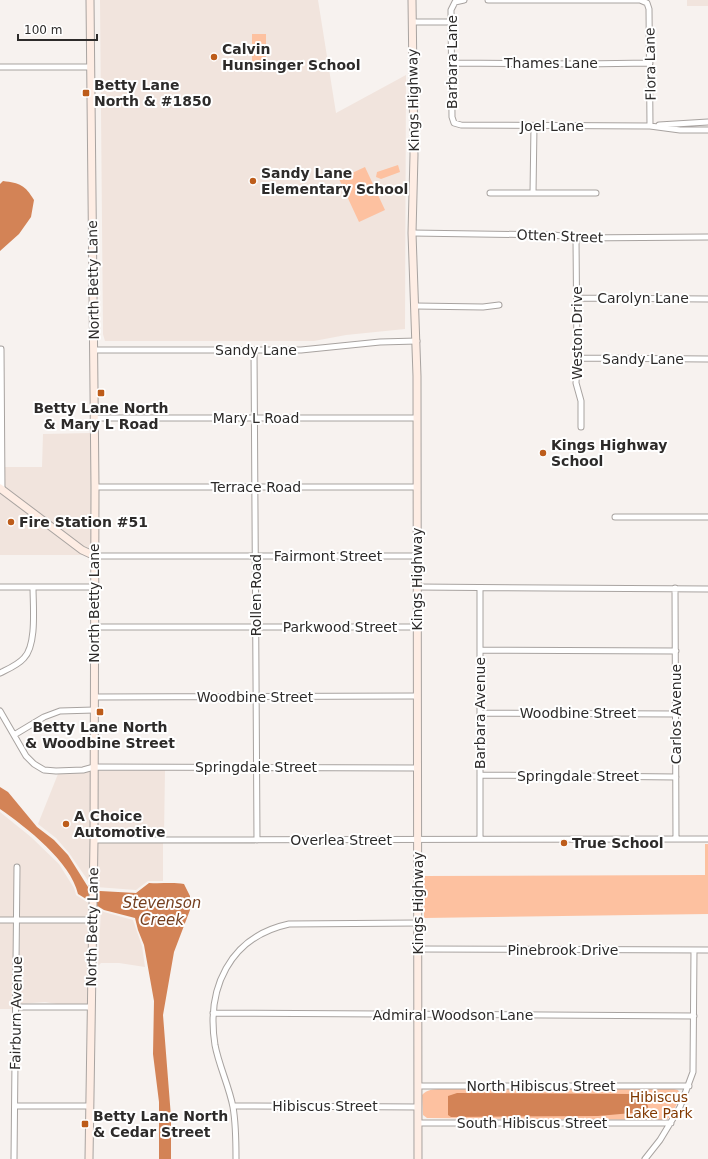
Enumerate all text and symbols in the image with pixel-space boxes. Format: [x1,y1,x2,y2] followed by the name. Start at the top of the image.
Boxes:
[444,15,460,109] street label: Barbara Lane
[18,16,97,42] scale bar
[24,23,62,37] text: 100 m
[641,27,659,101] street label: Flora Lane
[222,41,360,73] place label: Calvin Hunsinger School
[404,48,422,152] street label: Kings Highway
[209,52,219,62] marker: Calvin Hunsinger School
[503,55,598,71] street label: Thames Lane
[94,77,212,109] place label: Betty Lane North & #1850
[81,88,91,98] marker: Betty Lane North & #1850
[519,118,584,134] street label: Joel Lane
[261,165,408,197] place label: Sandy Lane Elementary School
[248,176,258,186] marker: Sandy Lane Elementary School
[84,220,102,340] street label: North Betty Lane
[517,226,604,246] street label: Otten Street
[569,286,585,380] street label: Weston Drive
[597,290,689,306] street label: Carolyn Lane
[215,342,297,358] street label: Sandy Lane
[602,351,684,367] street label: Sandy Lane
[96,388,106,398] marker: Betty Lane North & Mary L Road
[33,400,169,432] place label: Betty Lane North & Mary L Road
[213,410,299,426] street label: Mary L Road
[551,437,667,469] place label: Kings Highway School
[538,448,548,458] marker: Kings Highway School
[210,479,301,495] street label: Terrace Road
[19,514,148,530] place label: Fire Station #51
[6,517,16,527] marker: Fire Station #51
[409,527,425,631] street label: Kings Highway
[86,543,102,663] street label: North Betty Lane
[274,548,383,564] street label: Fairmont Street
[248,554,264,636] street label: Rollen Road
[283,619,398,635] street label: Parkwood Street
[472,657,488,769] street label: Barbara Avenue
[668,664,684,764] street label: Carlos Avenue
[197,689,314,705] street label: Woodbine Street
[520,705,637,721] street label: Woodbine Street
[95,707,105,717] marker: Betty Lane North & Woodbine Street
[25,719,175,751] place label: Betty Lane North & Woodbine Street
[195,759,318,775] street label: Springdale Street
[517,768,640,784] street label: Springdale Street
[74,808,165,840] place label: A Choice Automotive
[61,819,71,829] marker: A Choice Automotive
[290,832,392,848] street label: Overlea Street
[572,835,664,851] place label: True School
[559,838,569,848] marker: True School
[410,851,426,955] street label: Kings Highway
[83,867,101,987] street label: North Betty Lane
[123,894,201,929] water label: Stevenson Creek
[508,942,618,958] street label: Pinebrook Drive
[7,956,25,1070] street label: Fairburn Avenue
[373,1007,533,1023] street label: Admiral Woodson Lane
[467,1078,616,1094] street label: North Hibiscus Street
[625,1089,694,1121] park label: Hibiscus Lake Park
[272,1098,378,1114] street label: Hibiscus Street
[93,1108,228,1140] place label: Betty Lane North & Cedar Street
[457,1115,608,1131] street label: South Hibiscus Street
[80,1119,90,1129] marker: Betty Lane North & Cedar Street

